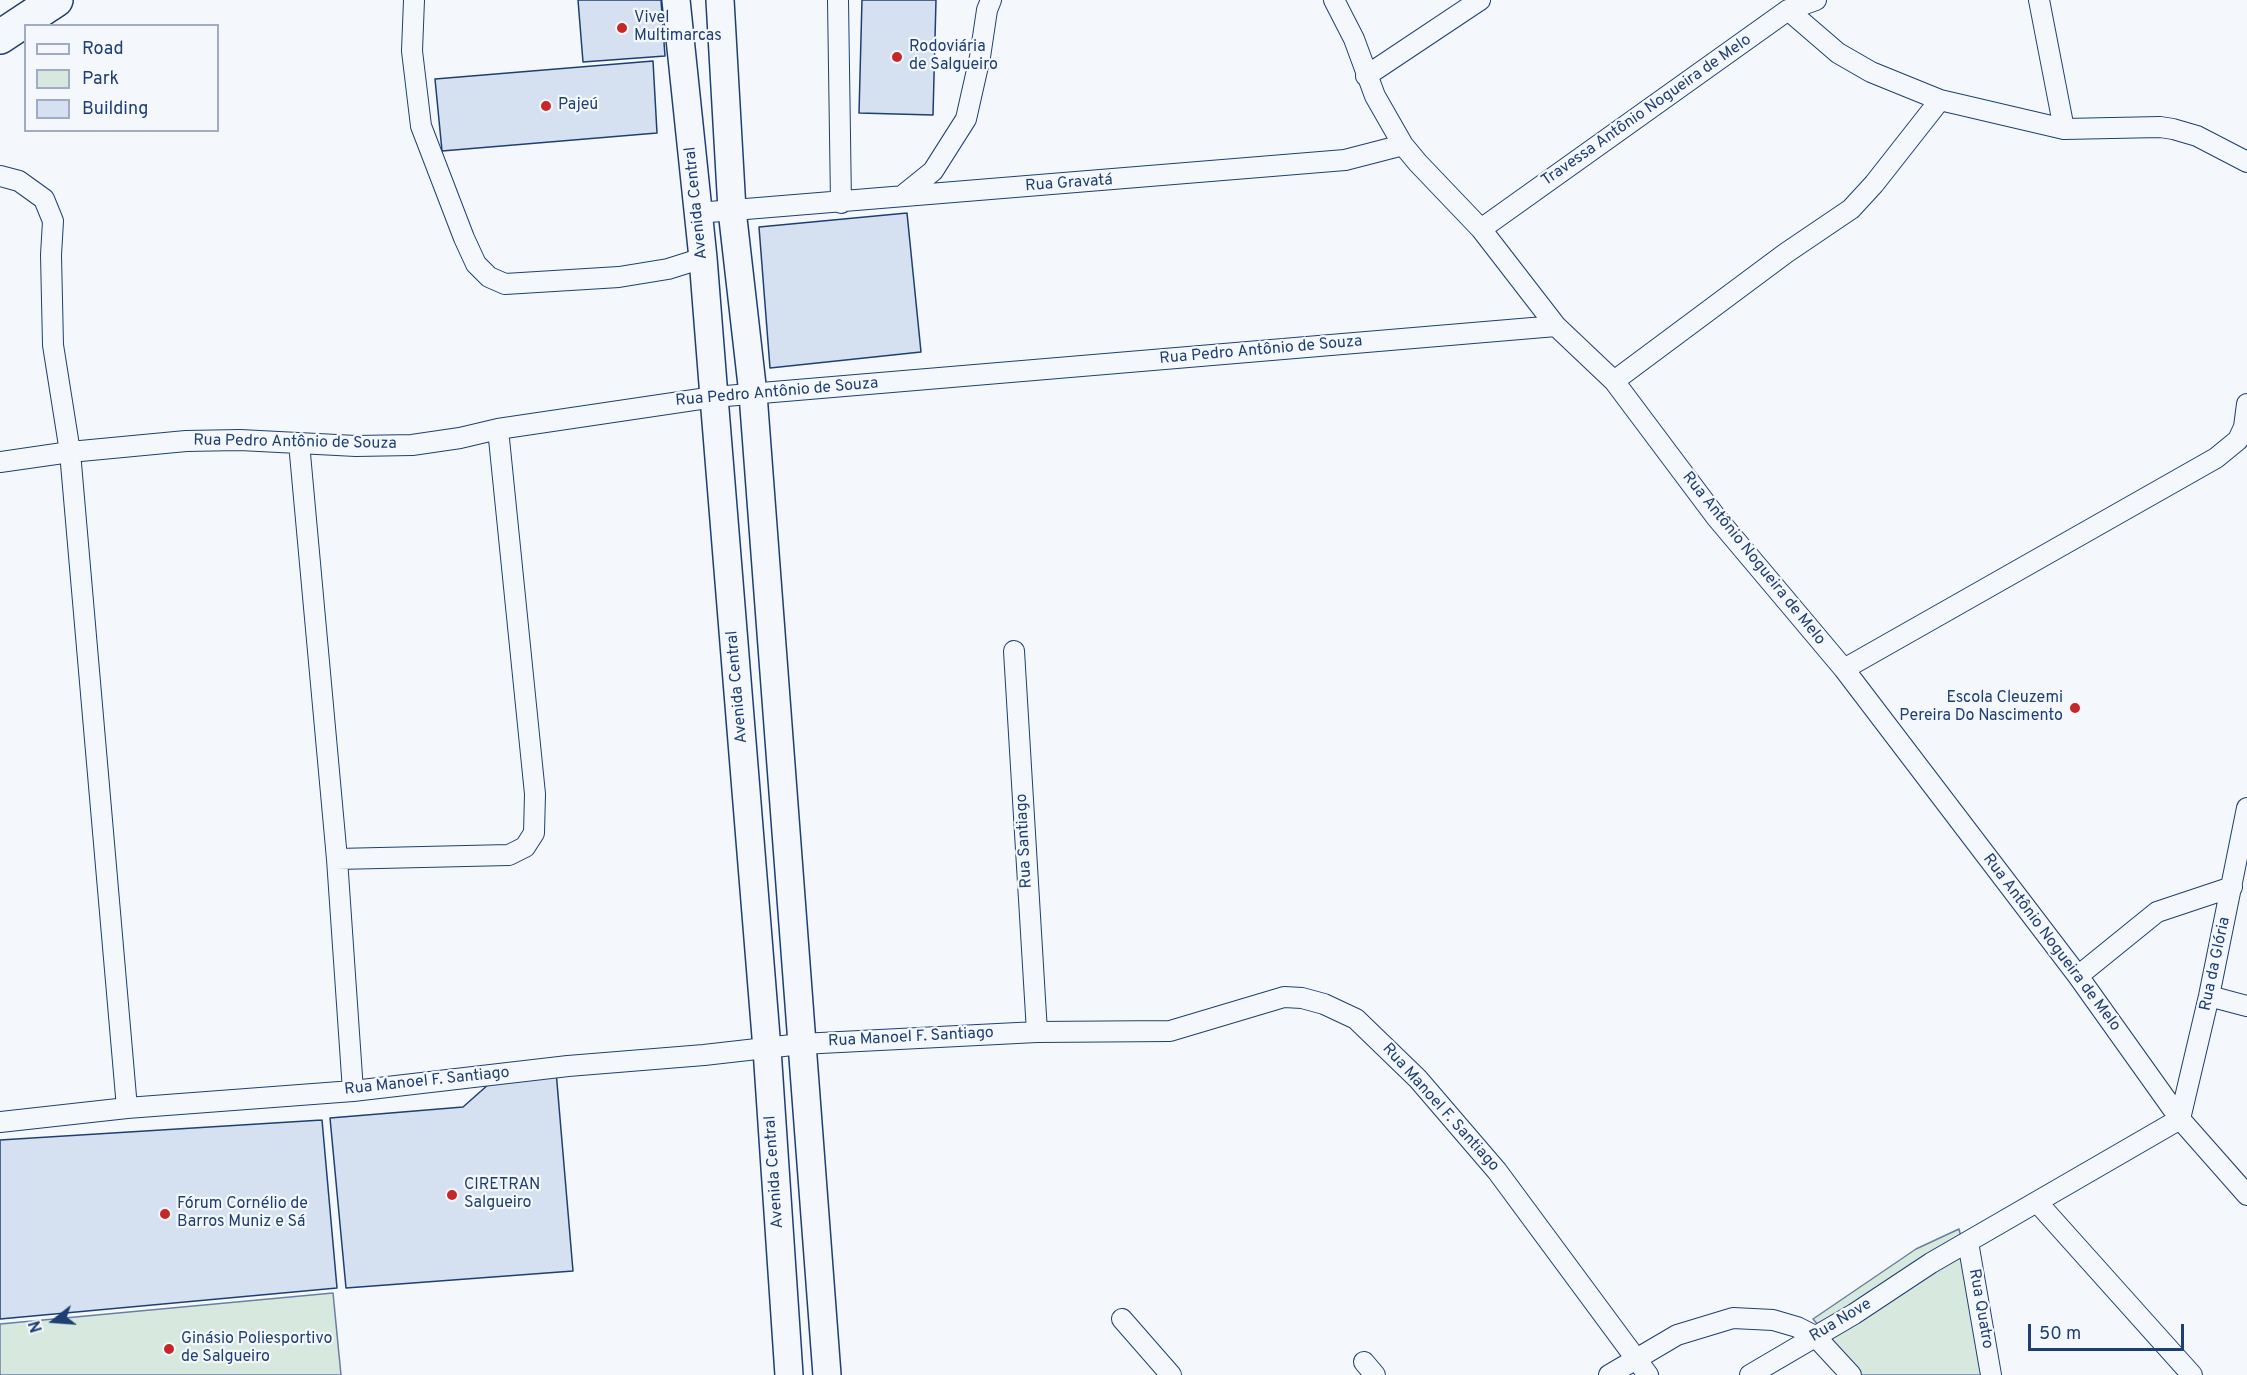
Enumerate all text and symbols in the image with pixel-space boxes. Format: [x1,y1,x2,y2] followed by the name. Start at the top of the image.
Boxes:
[634,9,722,47] place label: Vivel Multimarcas
[615,21,629,35] marker: Vivel Multimarcas
[24,24,219,132] legend
[1539,31,1755,191] street label: Travessa Antônio Nogueira de Melo
[82,38,124,61] text: Road
[909,38,998,76] place label: Rodoviária de Salgueiro
[890,50,904,64] marker: Rodoviária de Salgueiro
[82,68,119,91] text: Park
[558,96,598,116] place label: Pajeú
[82,98,148,121] text: Building
[539,99,553,113] marker: Pajeú
[682,146,712,260] street label: Avenida Central
[1025,171,1113,197] street label: Rua Gravatá
[1159,333,1363,369] street label: Rua Pedro Antônio de Souza
[675,375,879,411] street label: Rua Pedro Antônio de Souza
[193,432,397,454] street label: Rua Pedro Antônio de Souza
[1677,469,1829,649] street label: Rua Antônio Nogueira de Melo
[724,630,752,744] street label: Avenida Central
[1899,689,2063,727] place label: Escola Cleuzemi Pereira Do Nascimento
[2068,701,2082,715] marker: Escola Cleuzemi Pereira Do Nascimento
[1013,793,1037,889] street label: Rua Santiago
[1978,850,2124,1036] street label: Rua Antônio Nogueira de Melo
[2197,915,2235,1013] street label: Rua da Glória
[828,1024,994,1052] street label: Rua Manoel F. Santiago
[1377,1040,1503,1176] street label: Rua Manoel F. Santiago
[344,1064,510,1100] street label: Rua Manoel F. Santiago
[761,1115,789,1229] street label: Avenida Central
[464,1176,540,1214] place label: CIRETRAN Salgueiro
[445,1188,459,1202] marker: CIRETRAN Salgueiro
[177,1195,308,1233] place label: Fórum Cornélio de Barros Muniz e Sá
[158,1207,172,1221] marker: Fórum Cornélio de Barros Muniz e Sá
[1964,1268,1996,1350] street label: Rua Quatro
[24,1291,84,1351] north arrow
[1807,1295,1875,1347] street label: Rua Nove
[2031,1312,2187,1350] scale bar
[26,1318,48,1335] text: N
[2039,1323,2081,1346] text: 50 m
[181,1330,332,1368] place label: Ginásio Poliesportivo de Salgueiro
[162,1342,176,1356] marker: Ginásio Poliesportivo de Salgueiro

